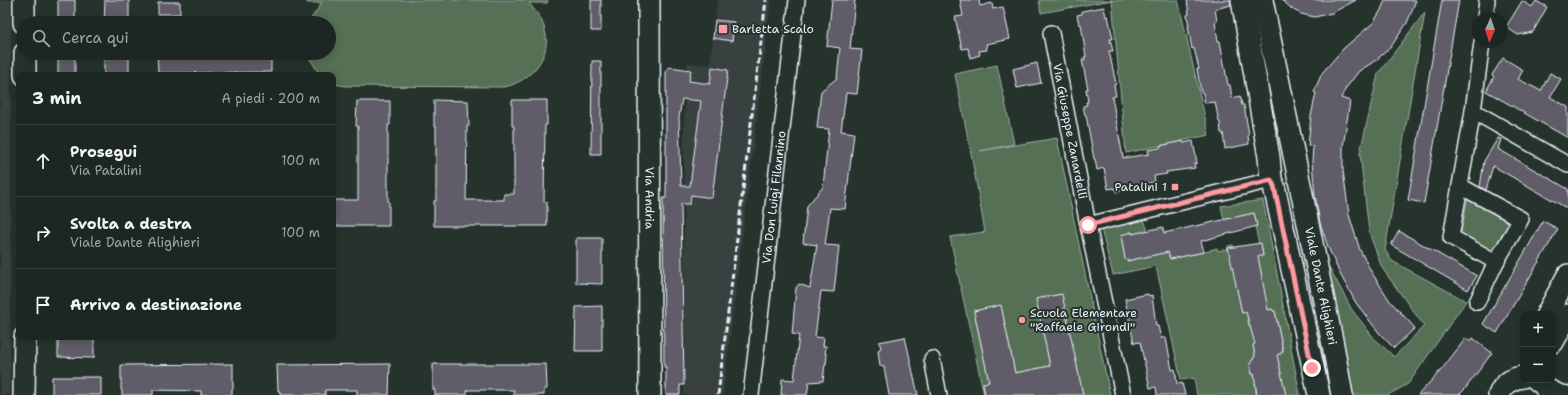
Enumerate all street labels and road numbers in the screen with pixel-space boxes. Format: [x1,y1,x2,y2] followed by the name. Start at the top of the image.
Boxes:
[1049,62,1091,200] street label: Via Giuseppe Zanardelli
[758,130,790,265] street label: Via Don Luigi Filannino
[641,167,658,230] street label: Via Andria
[1301,226,1341,346] street label: Viale Dante Alighieri

